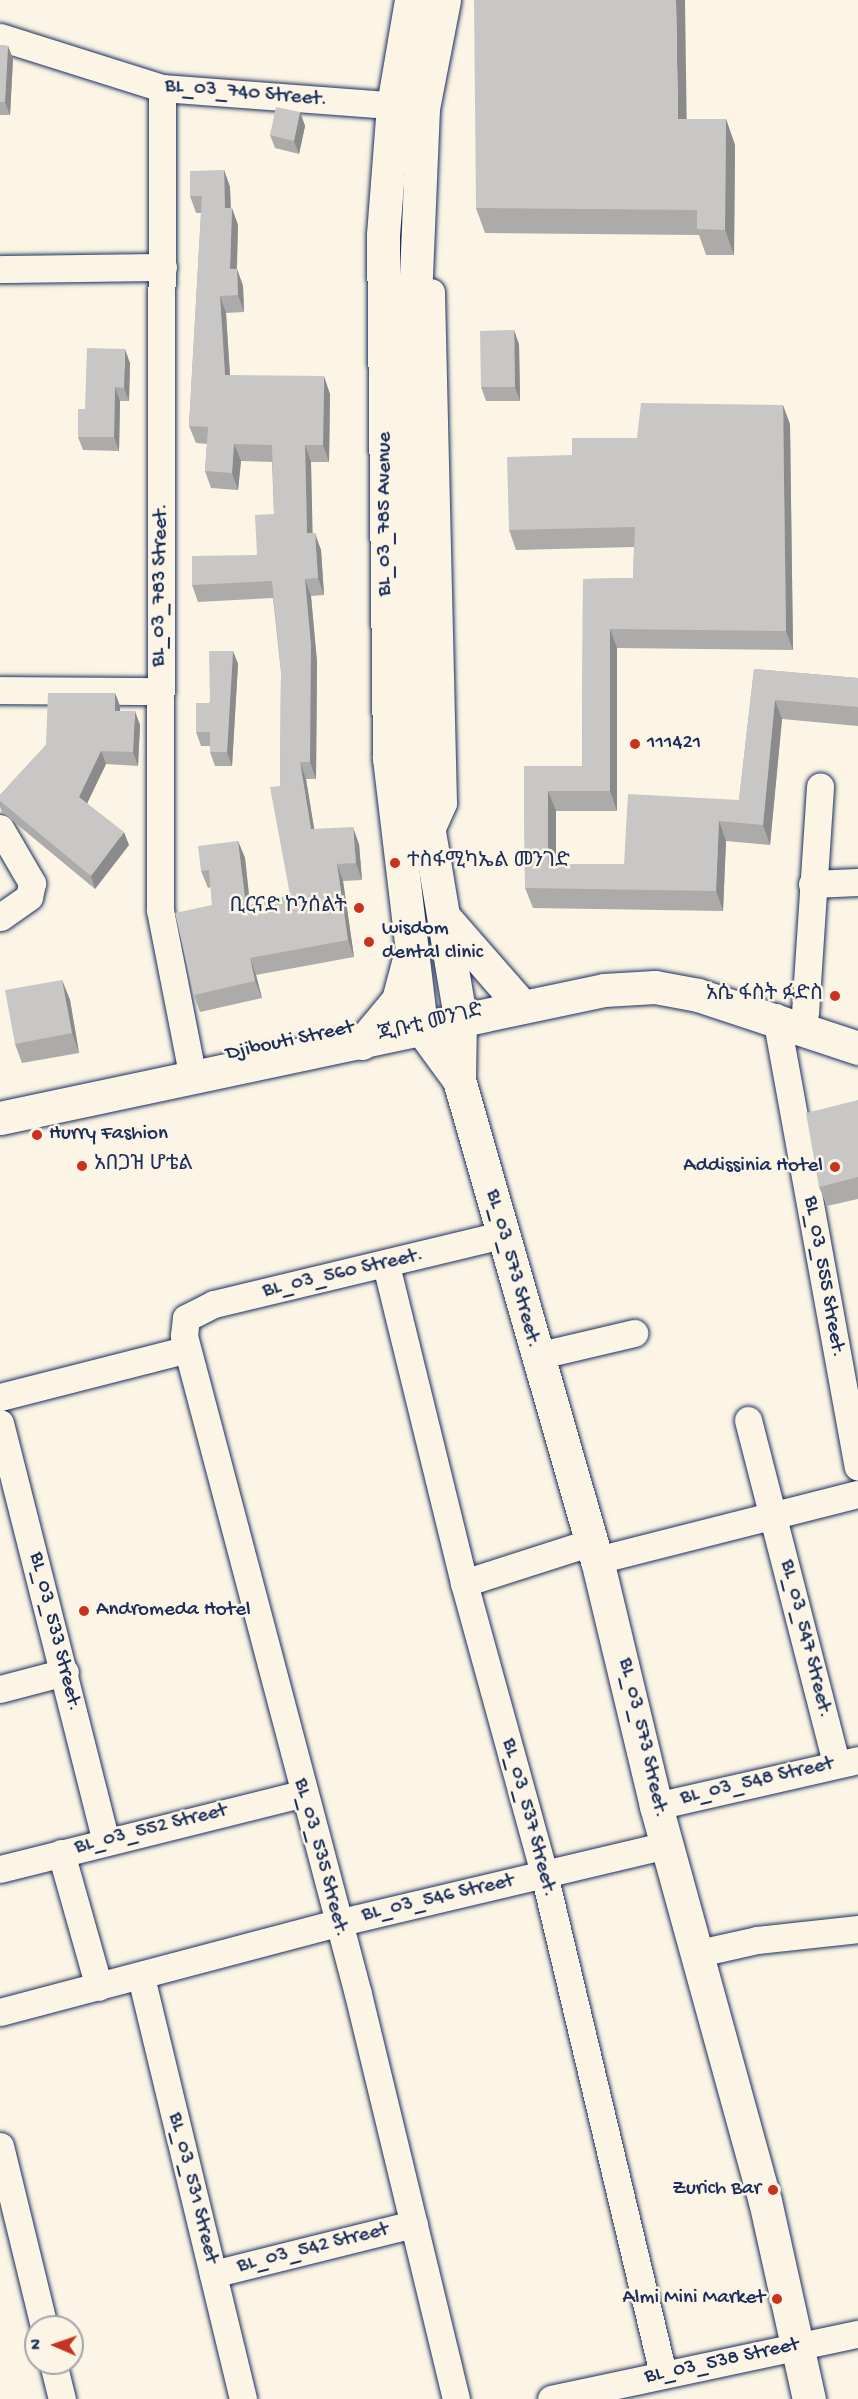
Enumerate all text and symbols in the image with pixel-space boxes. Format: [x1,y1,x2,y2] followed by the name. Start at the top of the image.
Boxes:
[164,74,328,114] street label: BL_03_740 Street.
[373,432,399,596] street label: BL_03_785 Avenue
[147,503,175,667] street label: BL_03_783 Street.
[647,731,701,757] place label: 111421
[628,737,642,751] marker: 111421
[407,850,570,876] place label: ተስፋሚካኤል መንገድ
[388,856,402,870] marker: ተስፋሚካኤል መንገድ
[230,895,347,921] place label: ቢርናድ ኮንሰልት
[352,901,366,915] marker: ቢርናድ ኮንሰልት
[382,917,483,967] place label: wisdom dental clinic
[360,933,378,951] marker: wisdom dental clinic
[706,983,823,1009] place label: አሴ ፋስት ፉድስ
[828,989,842,1003] marker: አሴ ፋስት ፉድስ
[376,1000,486,1050] street label: ጂቡቲ መንገድ
[224,1016,356,1068] street label: Djibouti Street
[49,1122,168,1148] place label: Hurry Fashion
[30,1128,44,1142] marker: Hurry Fashion
[94,1153,193,1179] place label: አበጋዝ ሆቴል
[683,1154,823,1180] place label: Addissinia Hotel
[75,1159,89,1173] marker: አበጋዝ ሆቴል
[828,1160,842,1174] marker: Addissinia Hotel
[479,1187,545,1351] street label: BL_03_573 Street.
[796,1194,850,1360] street label: BL_03_555 Street.
[260,1243,426,1305] street label: BL_03_560 Street.
[22,1550,86,1714] street label: BL_03_533 Street.
[773,1557,837,1721] street label: BL_03_547 Street.
[96,1598,251,1624] place label: Andromeda Hotel
[77,1604,91,1618] marker: Andromeda Hotel
[611,1656,673,1820] street label: BL_03_573 Street.
[495,1736,561,1900] street label: BL_03_537 Street.
[678,1752,836,1812] street label: BL_03_548 Street
[287,1776,353,1940] street label: BL_03_535 Street.
[72,1799,230,1861] street label: BL_03_552 Street
[359,1869,517,1929] street label: BL_03_546 Street
[161,2110,223,2266] street label: BL_03_531 Street
[672,2177,761,2203] place label: Zurich Bar
[766,2183,780,2197] marker: Zurich Bar
[235,2218,391,2280] street label: BL_03_542 Street
[622,2286,765,2312] place label: Almi Mini Market
[770,2292,784,2306] marker: Almi Mini Market
[24,2315,84,2375] north arrow
[642,2333,802,2391] street label: BL_03_538 Street
[28,2339,47,2350] text: N

